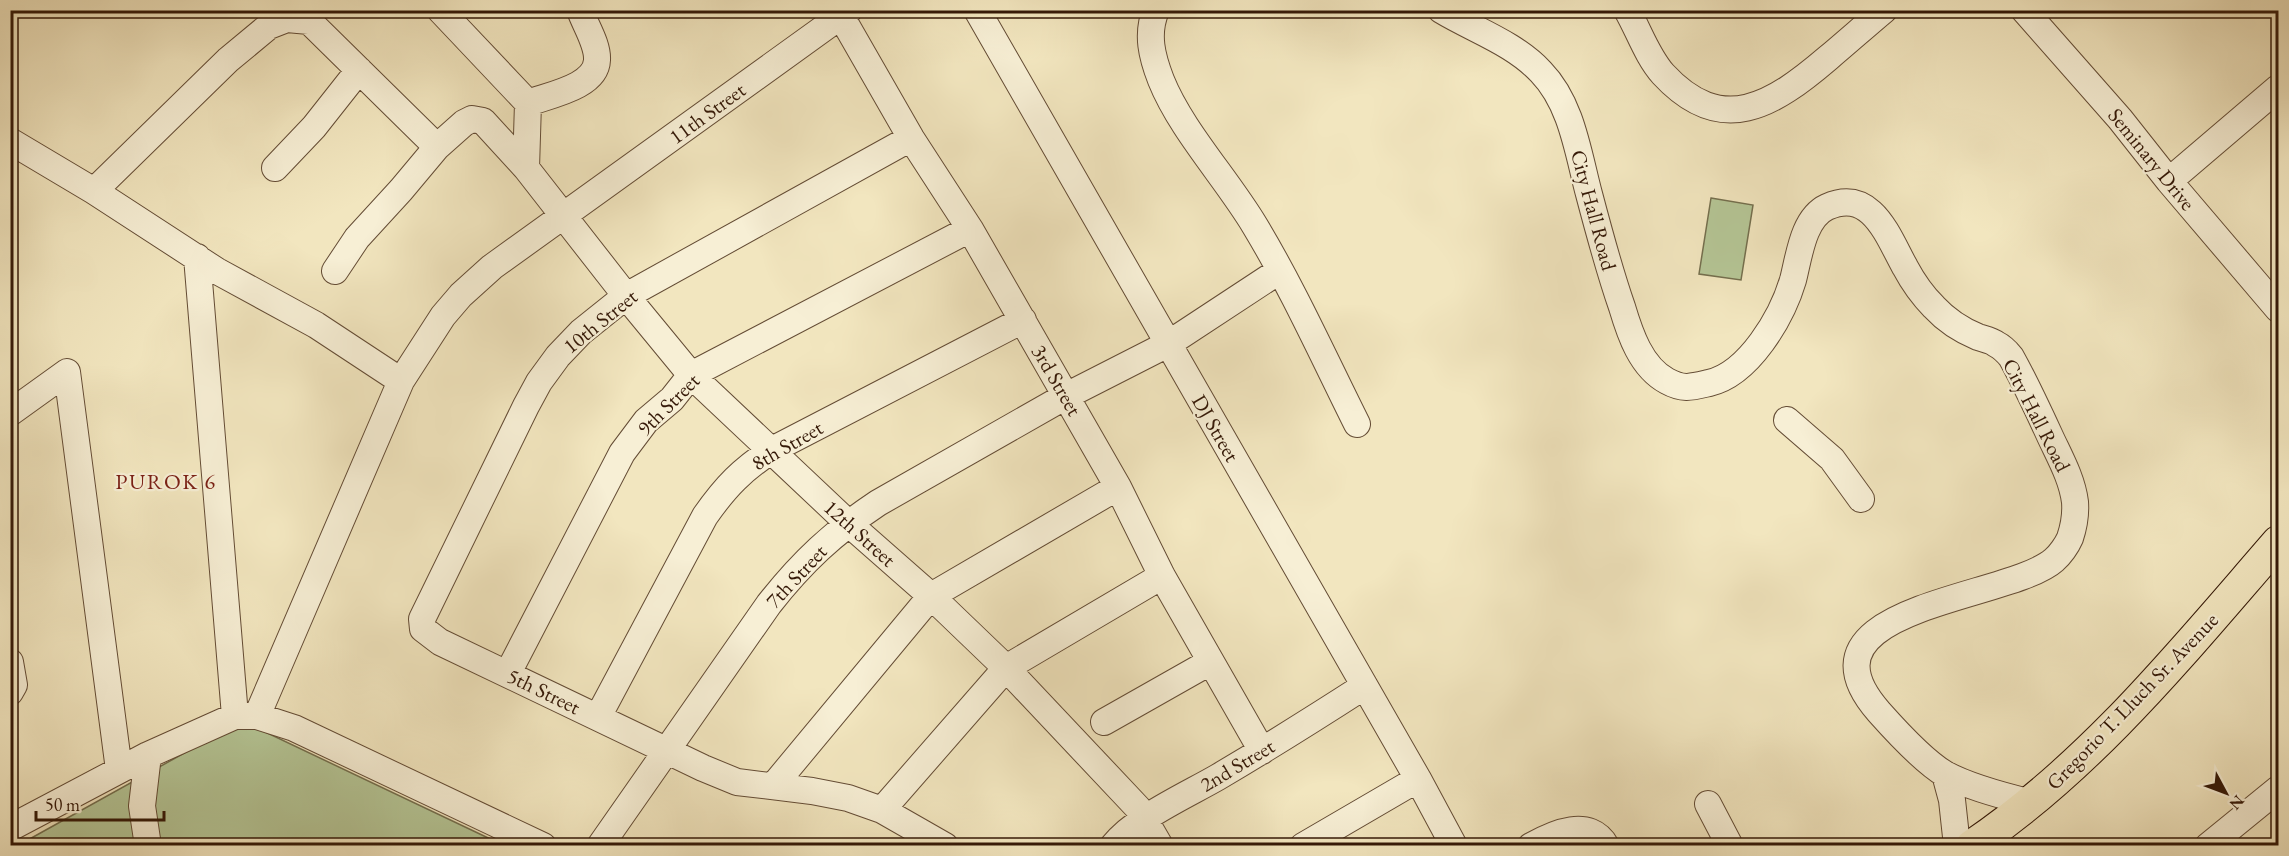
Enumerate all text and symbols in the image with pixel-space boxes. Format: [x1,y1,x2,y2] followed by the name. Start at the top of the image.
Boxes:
[664,76,751,150] street label: 11th Street
[2102,102,2202,216] street label: Seminary Drive
[1565,147,1623,274] street label: City Hall Road
[557,283,643,359] street label: 10th Street
[1026,339,1088,421] street label: 3rd Street
[1997,354,2077,477] street label: City Hall Road
[631,367,705,441] street label: 9th Street
[1186,390,1246,467] street label: DJ Street
[747,414,828,476] street label: 8th Street
[115,467,217,496] district label: PUROK 6
[818,494,902,573] street label: 12th Street
[760,538,833,614] street label: 7th Street
[2040,607,2224,795] street label: Gregorio T. Lluch Sr. Avenue
[503,662,585,720] street label: 5th Street
[1195,732,1279,798] street label: 2nd Street
[2196,763,2256,823] north arrow
[36,784,164,822] scale bar
[2225,791,2249,814] text: N
[45,793,80,816] text: 50 m

